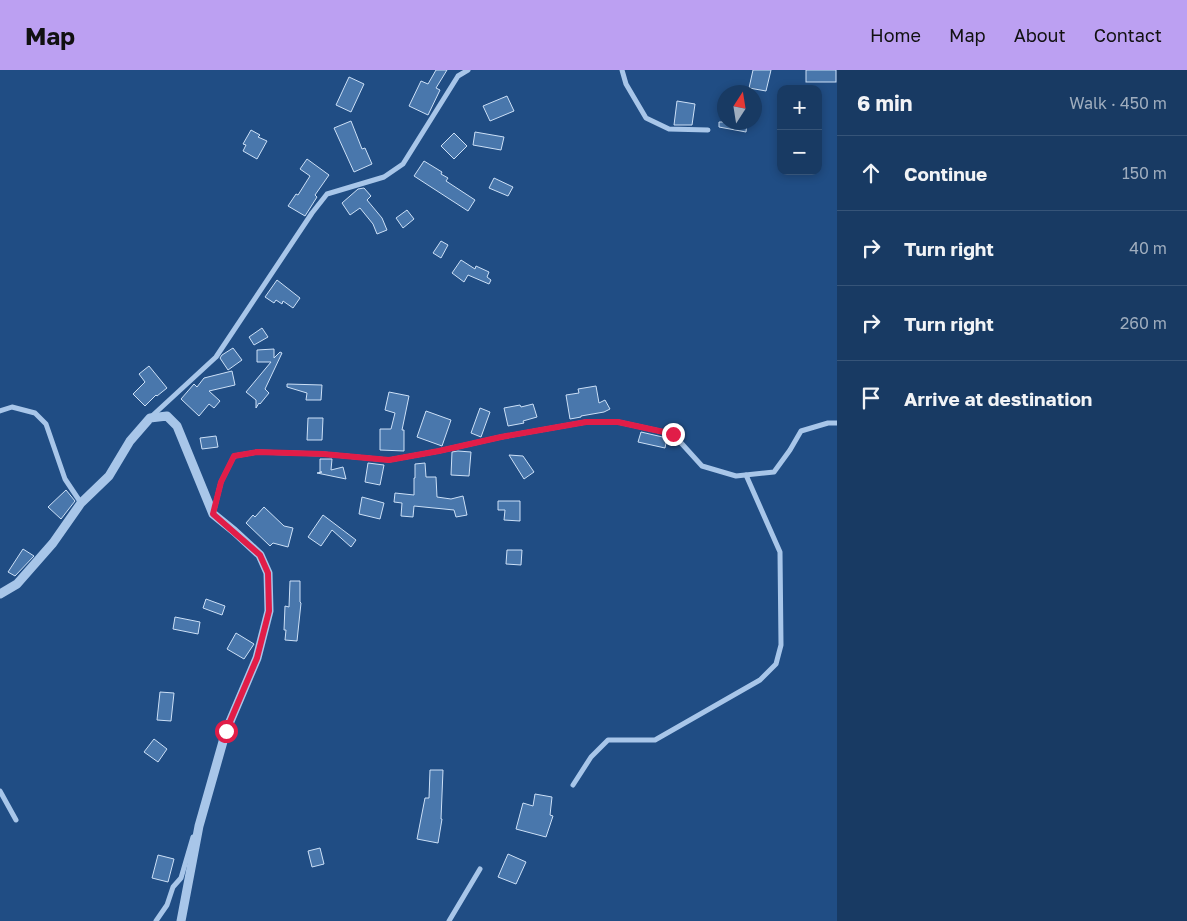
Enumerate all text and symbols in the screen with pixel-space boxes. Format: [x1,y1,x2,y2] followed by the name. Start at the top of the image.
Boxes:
[25,21,75,50] text: Map
[870,24,921,46] text: Home
[949,24,986,46] text: Map
[1014,24,1066,46] text: About
[1094,24,1162,46] text: Contact
[717,85,762,130] north arrow
[777,85,822,175] map controls
[777,85,822,130] button: +
[857,90,912,116] text: 6 min
[1069,93,1167,113] text: Walk · 450 m
[777,130,822,175] button: −
[857,159,885,187] icon: ahead
[904,162,987,185] text: Continue
[1122,163,1167,183] text: 150 m
[857,234,885,262] icon: right
[904,237,994,260] text: Turn right
[1129,238,1167,258] text: 40 m
[857,309,885,337] icon: right
[904,312,994,335] text: Turn right
[1120,313,1167,333] text: 260 m
[857,384,885,412] icon: arrive
[904,387,1092,410] text: Arrive at destination
[662,423,685,446] route end
[215,720,238,743] route start

